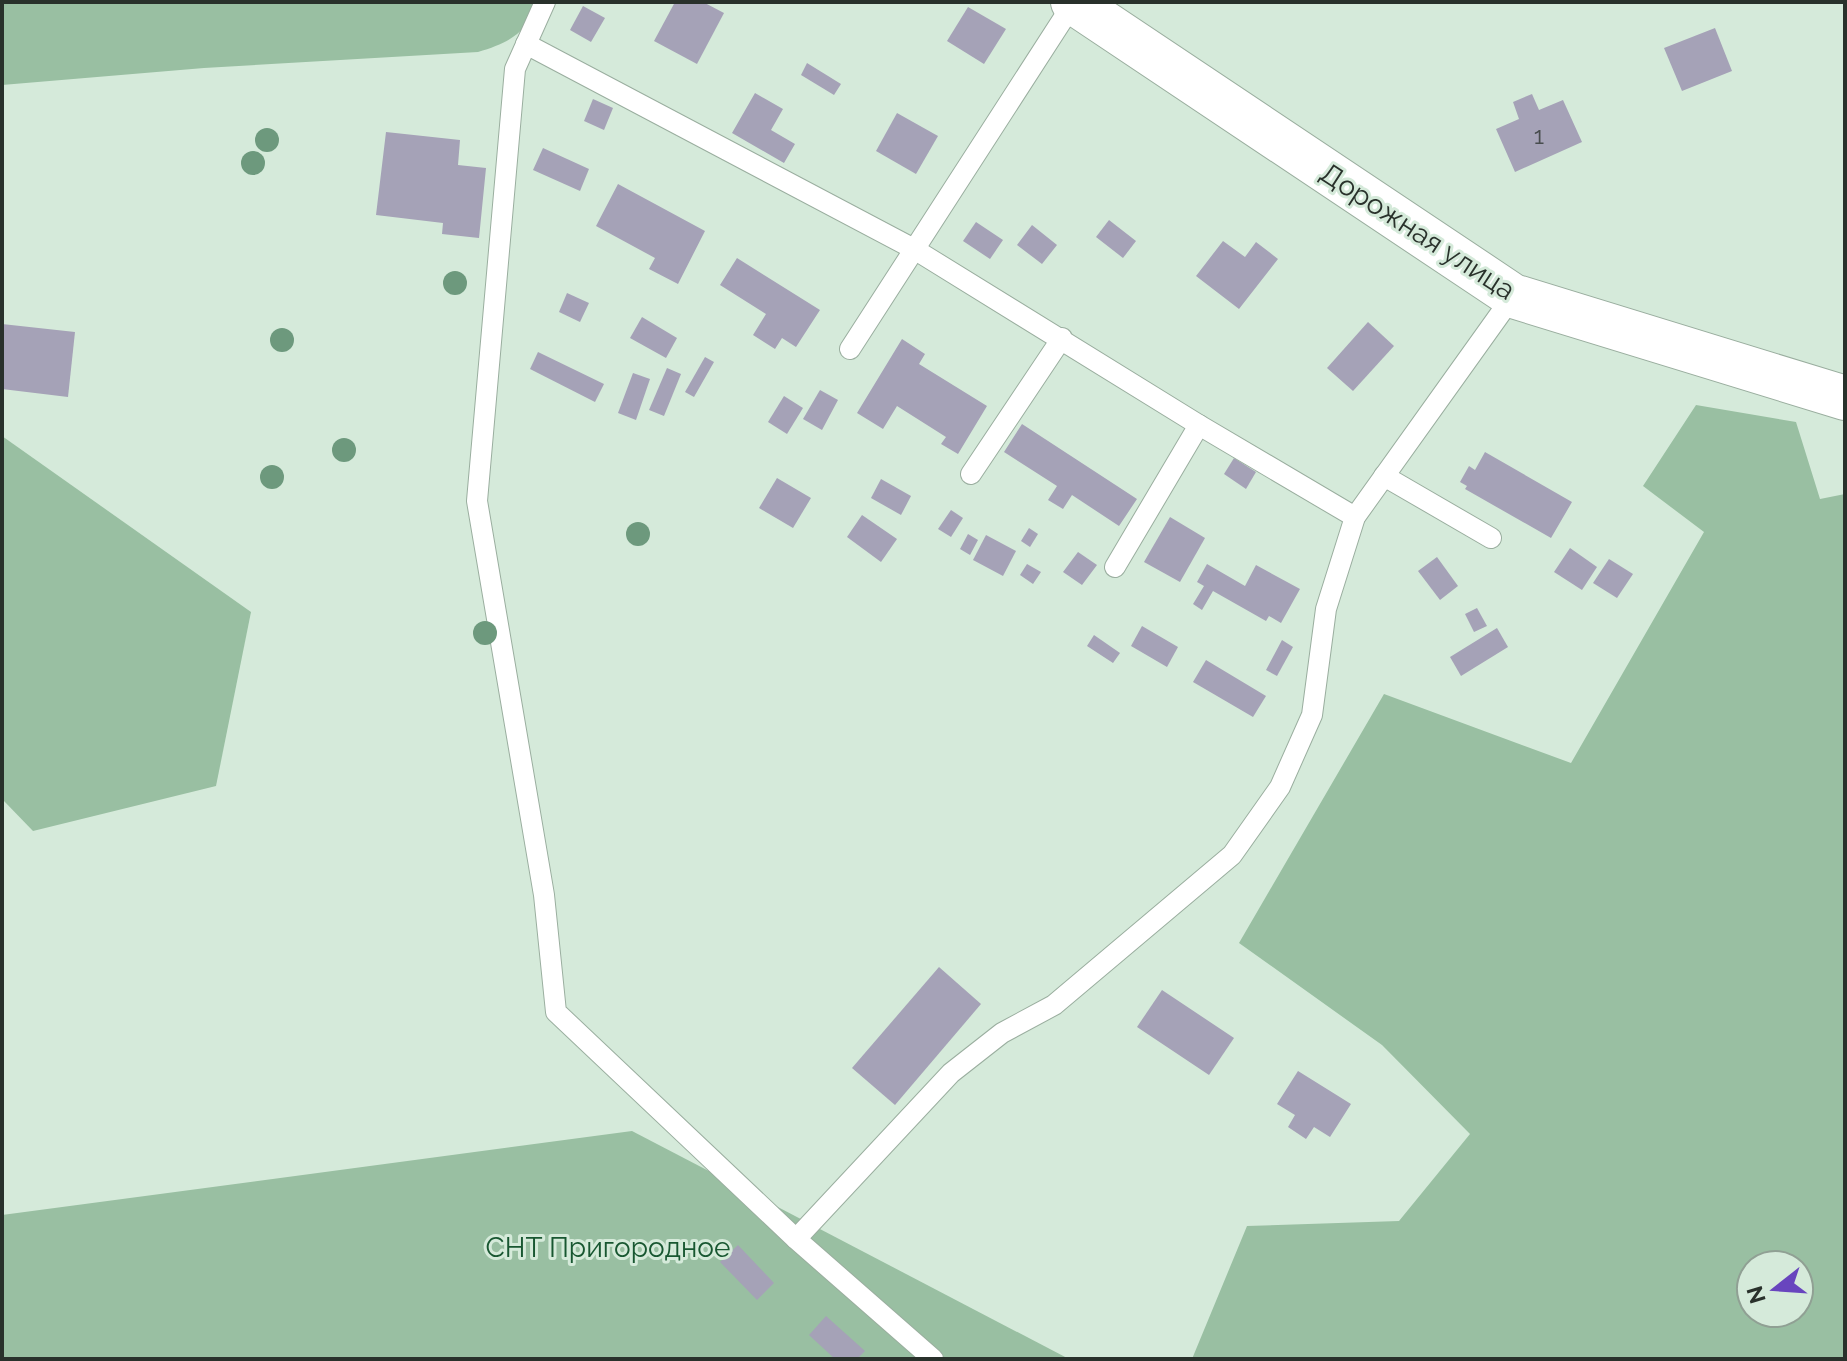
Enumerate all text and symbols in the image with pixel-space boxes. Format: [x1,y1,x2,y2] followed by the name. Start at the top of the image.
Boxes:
[1534,121,1544,150] house number: 1
[1314,156,1521,307] street label: Дорожная улица
[486,1231,730,1264] park label: СНТ Пригородное
[1735,1249,1815,1329] north arrow
[1741,1283,1771,1307] text: N

